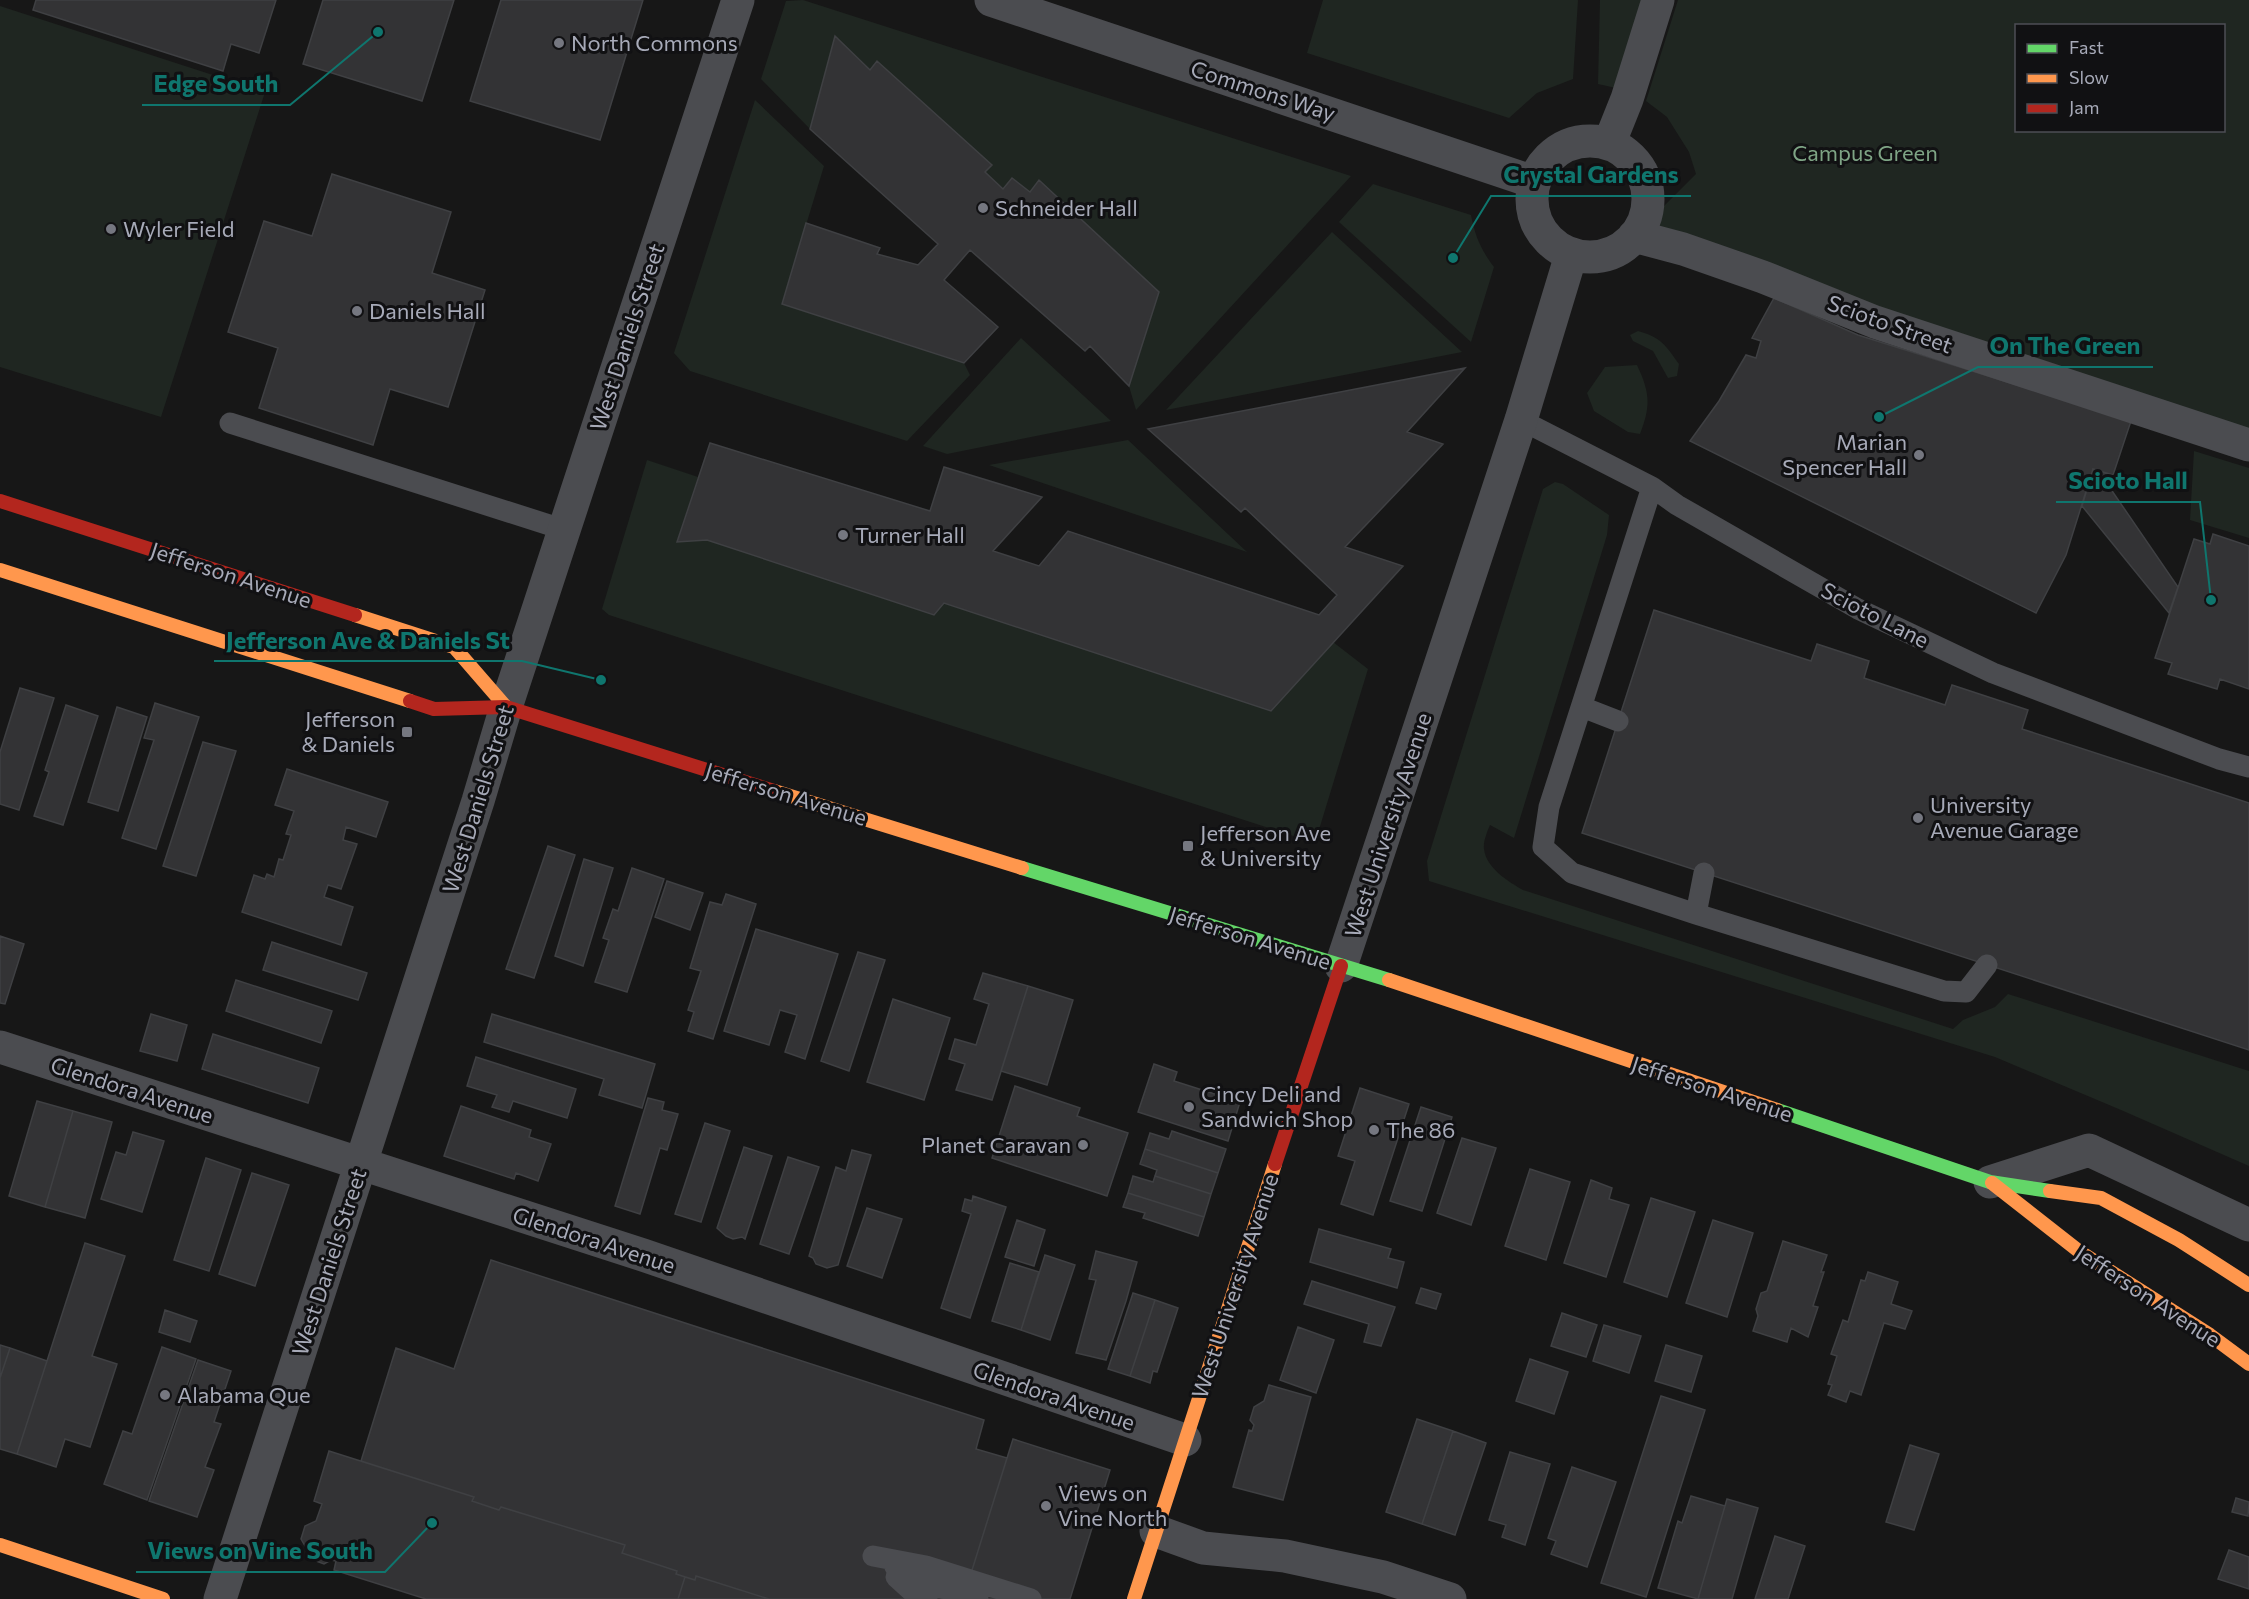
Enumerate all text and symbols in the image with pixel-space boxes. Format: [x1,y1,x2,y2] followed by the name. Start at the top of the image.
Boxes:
[2015,24,2225,132] legend
[571,29,738,56] place label: North Commons
[552,36,566,50] marker: North Commons
[2069,36,2104,58] text: Fast
[1187,54,1339,127] street label: Commons Way
[142,63,290,105] callout: Edge South
[2069,66,2109,88] text: Slow
[154,68,279,97] text: Edge South
[2069,96,2099,118] text: Jam
[1792,139,1938,166] park label: Campus Green
[1491,154,1691,196] callout: Crystal Gardens
[1503,159,1679,188] text: Crystal Gardens
[995,194,1138,221] place label: Schneider Hall
[976,201,990,215] marker: Schneider Hall
[123,215,234,242] place label: Wyler Field
[104,222,118,236] marker: Wyler Field
[584,240,670,434] street label: West Daniels Street
[1824,288,1956,359] street label: Scioto Street
[369,297,486,324] place label: Daniels Hall
[350,304,364,318] marker: Daniels Hall
[1978,325,2153,367] callout: On The Green
[1990,330,2140,359] text: On The Green
[1782,428,1907,480] place label: Marian Spencer Hall
[1912,448,1926,462] marker: Marian Spencer Hall
[2056,460,2200,502] callout: Scioto Hall
[2068,465,2188,494] text: Scioto Hall
[855,521,965,548] place label: Turner Hall
[836,528,850,542] marker: Turner Hall
[147,536,315,613] street label: Jefferson Avenue
[1817,576,1933,653] street label: Scioto Lane
[214,619,522,661] callout: Jefferson Ave & Daniels St
[226,625,510,654] text: Jefferson Ave & Daniels St
[436,702,519,896] street label: West Daniels Street
[301,705,395,757] place label: Jefferson & Daniels
[1338,709,1437,941] street label: West University Avenue
[400,725,414,739] marker: Jefferson & Daniels
[702,756,870,831] street label: Jefferson Avenue
[1930,791,2079,843] place label: University Avenue Garage
[1911,811,1925,825] marker: University Avenue Garage
[1200,819,1331,871] place label: Jefferson Ave & University
[1181,839,1195,853] marker: Jefferson Ave & University
[1166,900,1334,975] street label: Jefferson Avenue
[1628,1050,1796,1127] street label: Jefferson Avenue
[47,1051,217,1129] street label: Glendora Avenue
[1201,1080,1353,1132] place label: Cincy Deli and Sandwich Shop
[1182,1100,1196,1114] marker: Cincy Deli and Sandwich Shop
[1386,1116,1455,1143] place label: The 86
[1367,1123,1381,1137] marker: The 86
[921,1131,1071,1158] place label: Planet Caravan
[1076,1138,1090,1152] marker: Planet Caravan
[286,1165,372,1359] street label: West Daniels Street
[1185,1170,1284,1402] street label: West University Avenue
[509,1201,679,1279] street label: Glendora Avenue
[2071,1239,2226,1353] street label: Jefferson Avenue
[970,1355,1139,1436] street label: Glendora Avenue
[177,1381,311,1408] place label: Alabama Que
[158,1388,172,1402] marker: Alabama Que
[1058,1479,1167,1531] place label: Views on Vine North
[1039,1499,1053,1513] marker: Views on Vine North
[136,1530,385,1572] callout: Views on Vine South
[147,1535,373,1564] text: Views on Vine South

